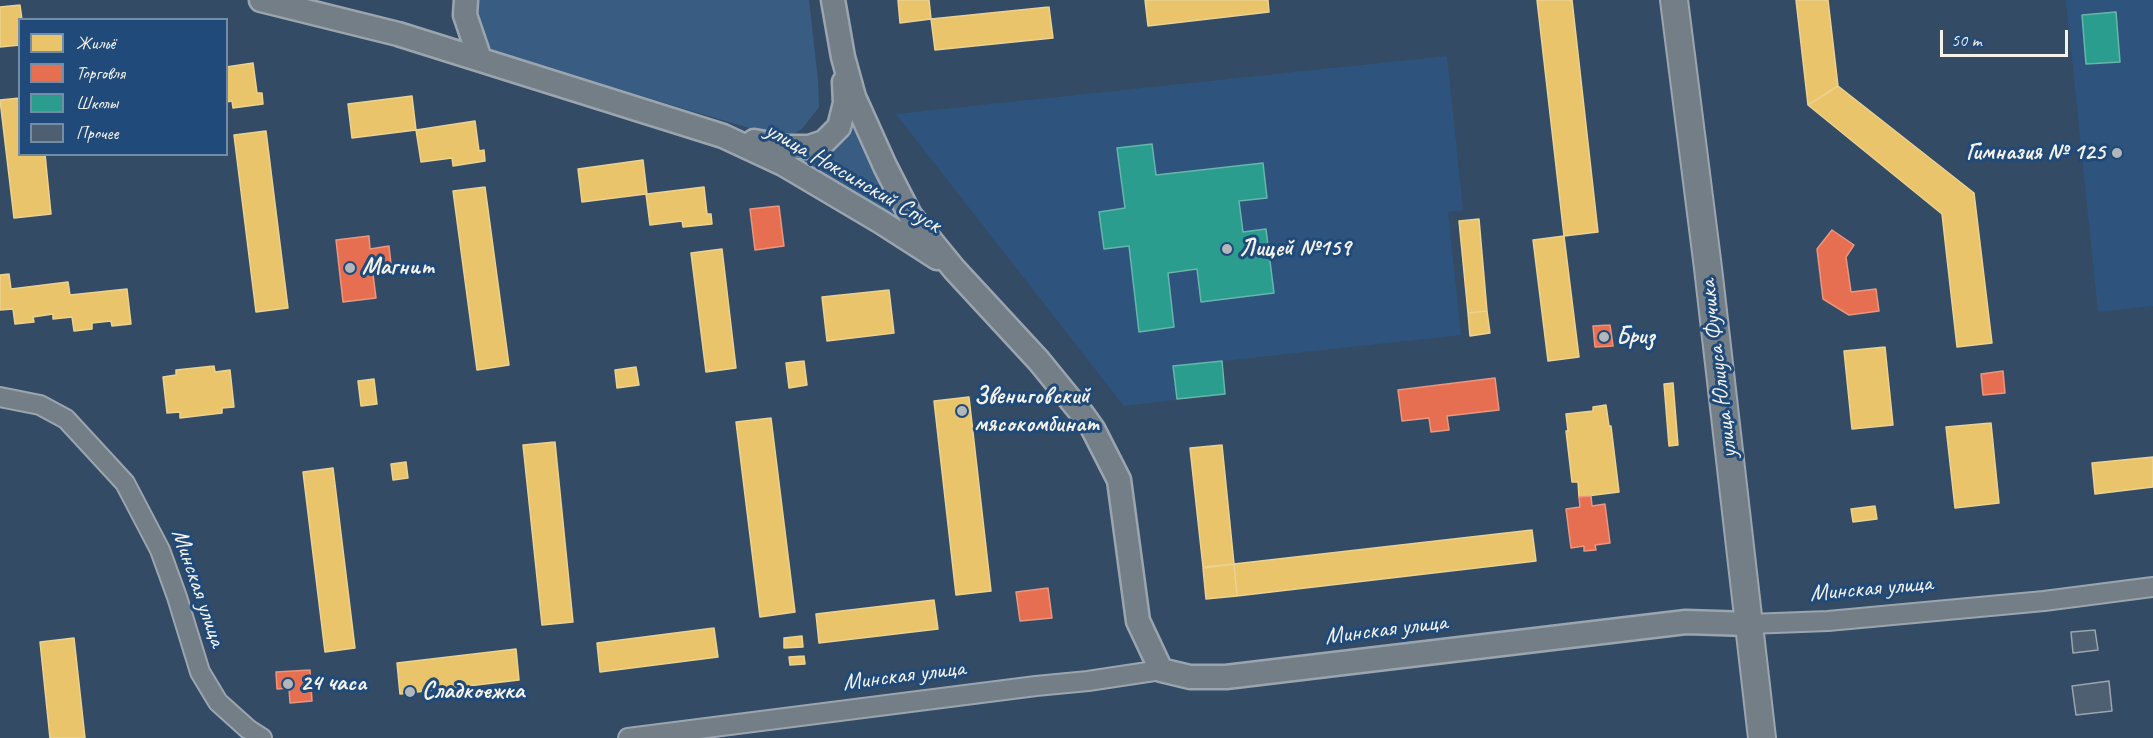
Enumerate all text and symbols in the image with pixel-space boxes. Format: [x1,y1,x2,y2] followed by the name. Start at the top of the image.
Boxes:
[18,18,228,156] legend
[1943,18,2070,56] scale bar
[1951,29,1982,51] text: 50 m
[76,32,115,54] text: Жильё
[76,62,125,84] text: Торговля
[76,92,118,114] text: Школы
[760,116,946,240] street label: улица Ноксинский Спуск
[76,122,118,144] text: Прочее
[1966,139,2105,167] place label: Гимназия № 125
[2110,146,2124,160] marker: Гимназия № 125
[1239,235,1351,263] place label: Лицей №159
[1220,242,1234,256] marker: Лицей №159
[362,254,435,282] place label: Магнит
[343,261,357,275] marker: Магнит
[1694,278,1744,460] street label: улица Юлиуса Фучика
[1616,323,1655,351] place label: Бриз
[1597,330,1611,344] marker: Бриз
[974,383,1098,439] place label: Звениговский мясокомбинат
[955,404,969,418] marker: Звениговский мясокомбинат
[164,525,232,651] street label: Минская улица
[1809,569,1933,609] street label: Минская улица
[1323,608,1449,652] street label: Минская улица
[841,654,967,698] street label: Минская улица
[300,670,366,698] place label: 24 часа
[281,677,295,691] marker: 24 часа
[422,678,524,706] place label: Сладкоежка
[403,685,417,699] marker: Сладкоежка

